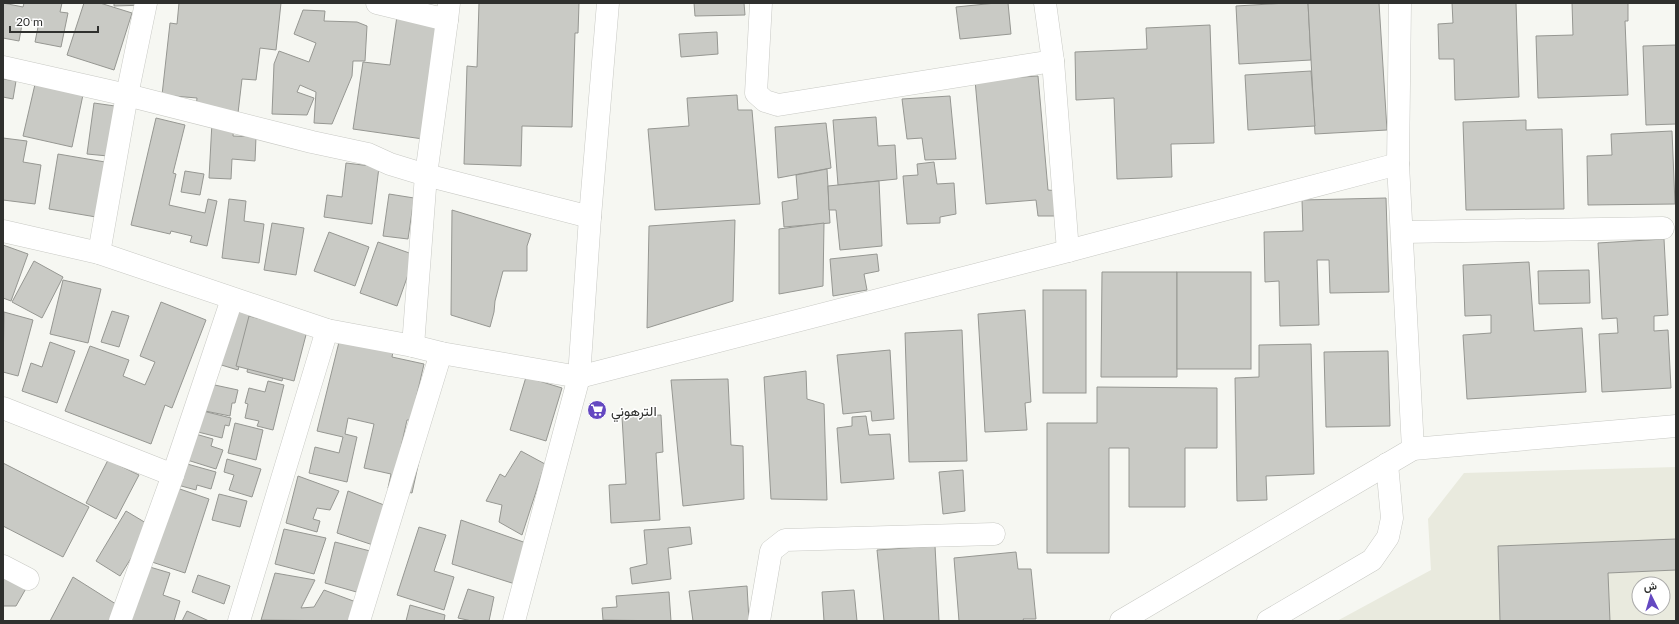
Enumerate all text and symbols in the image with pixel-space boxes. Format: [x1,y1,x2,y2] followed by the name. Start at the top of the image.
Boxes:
[10,8,98,34] scale bar
[16,14,43,29] text: 20 m
[586,399,608,421] supermarket icon: الترهوني
[611,402,657,423] place label: الترهوني
[1631,576,1671,616] north arrow
[1643,578,1657,594] text: ش

